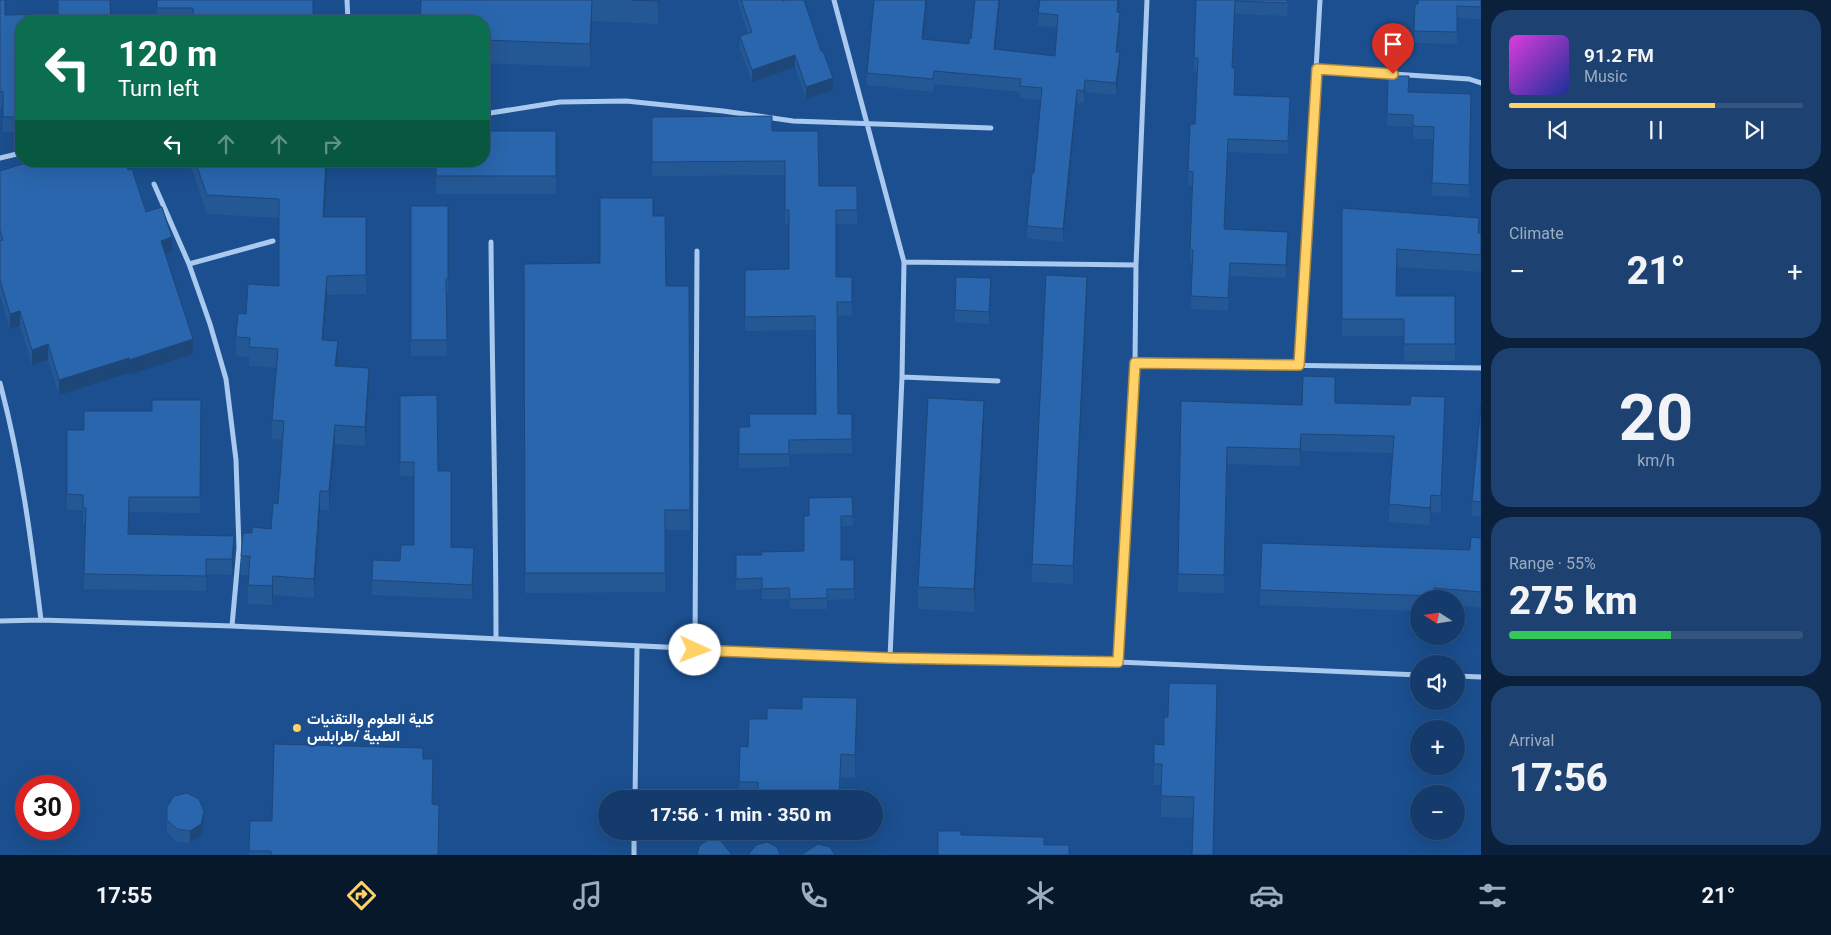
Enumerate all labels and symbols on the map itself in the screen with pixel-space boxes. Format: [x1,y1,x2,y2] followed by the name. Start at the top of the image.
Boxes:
[1372,23,1414,74] pin
[1410,590,1465,645] north arrow
[668,623,720,675] position arrow
[307,710,434,745] place label: كلية العلوم والتقنيات الطبية /طرابلس
[291,722,303,734] marker: كلية العلوم والتقنيات الطبية /طرابلس
[15,775,80,840] speed limit sign: 30

